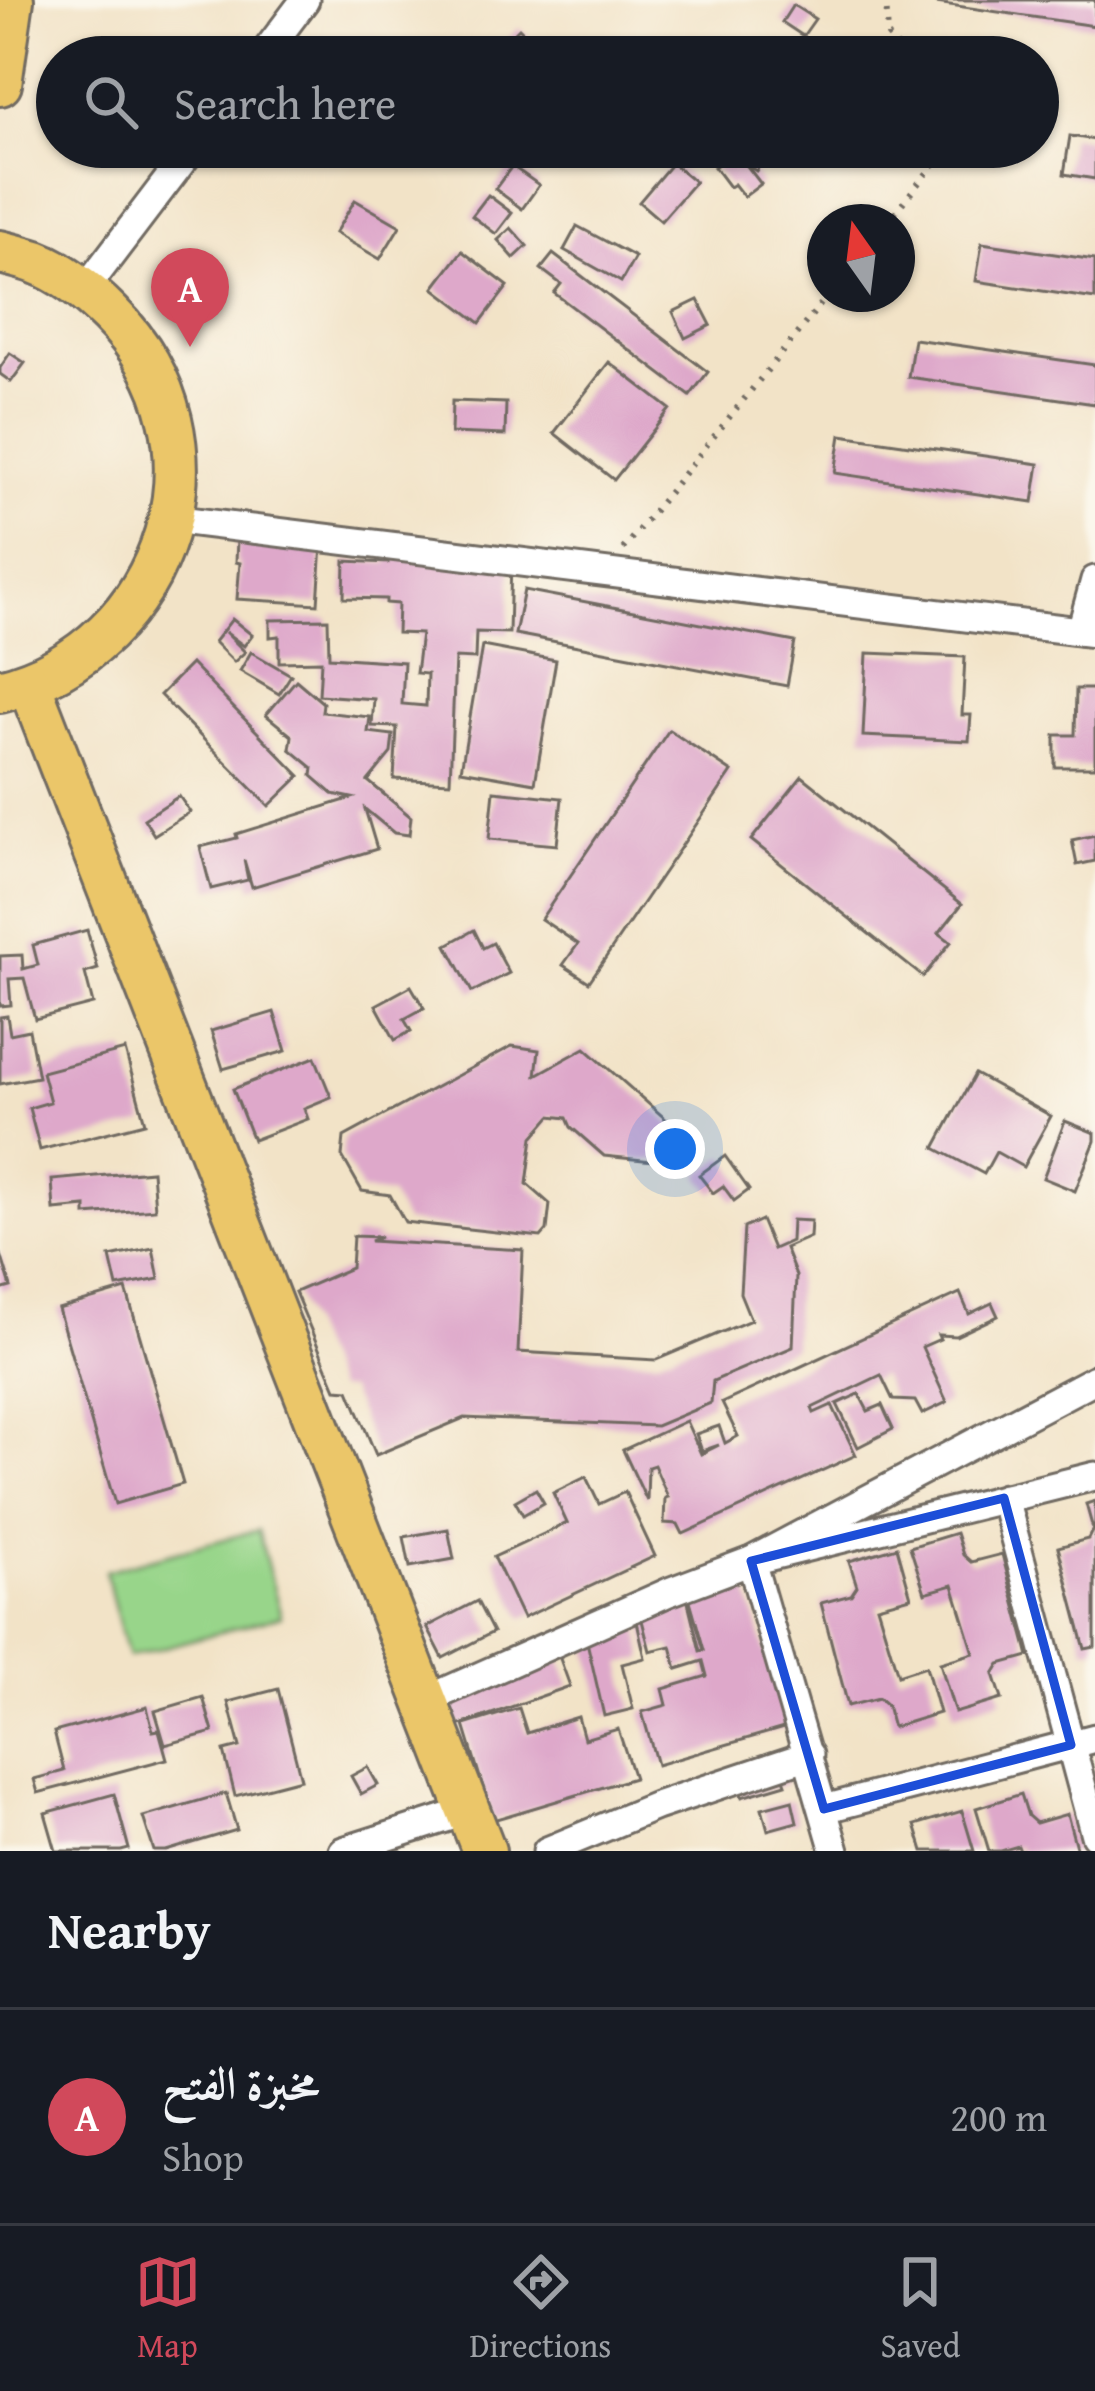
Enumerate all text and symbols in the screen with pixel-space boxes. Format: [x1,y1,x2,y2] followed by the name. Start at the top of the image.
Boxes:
[36,36,1059,168] search box
[78,69,144,135] icon: search
[174,70,396,135] text: Search here
[807,204,915,312] north arrow
[151,248,229,347] pin: A
[645,1119,705,1179] your location
[48,1892,211,1967] text: Nearby
[162,2050,319,2115] text: مخبزة الفتح
[75,2088,99,2145] text: A
[950,2088,1047,2145] text: 200 m
[162,2128,244,2185] text: Shop
[135,2249,201,2369] tab: Map
[470,2249,611,2369] tab: Directions
[881,2249,960,2369] tab: Saved

